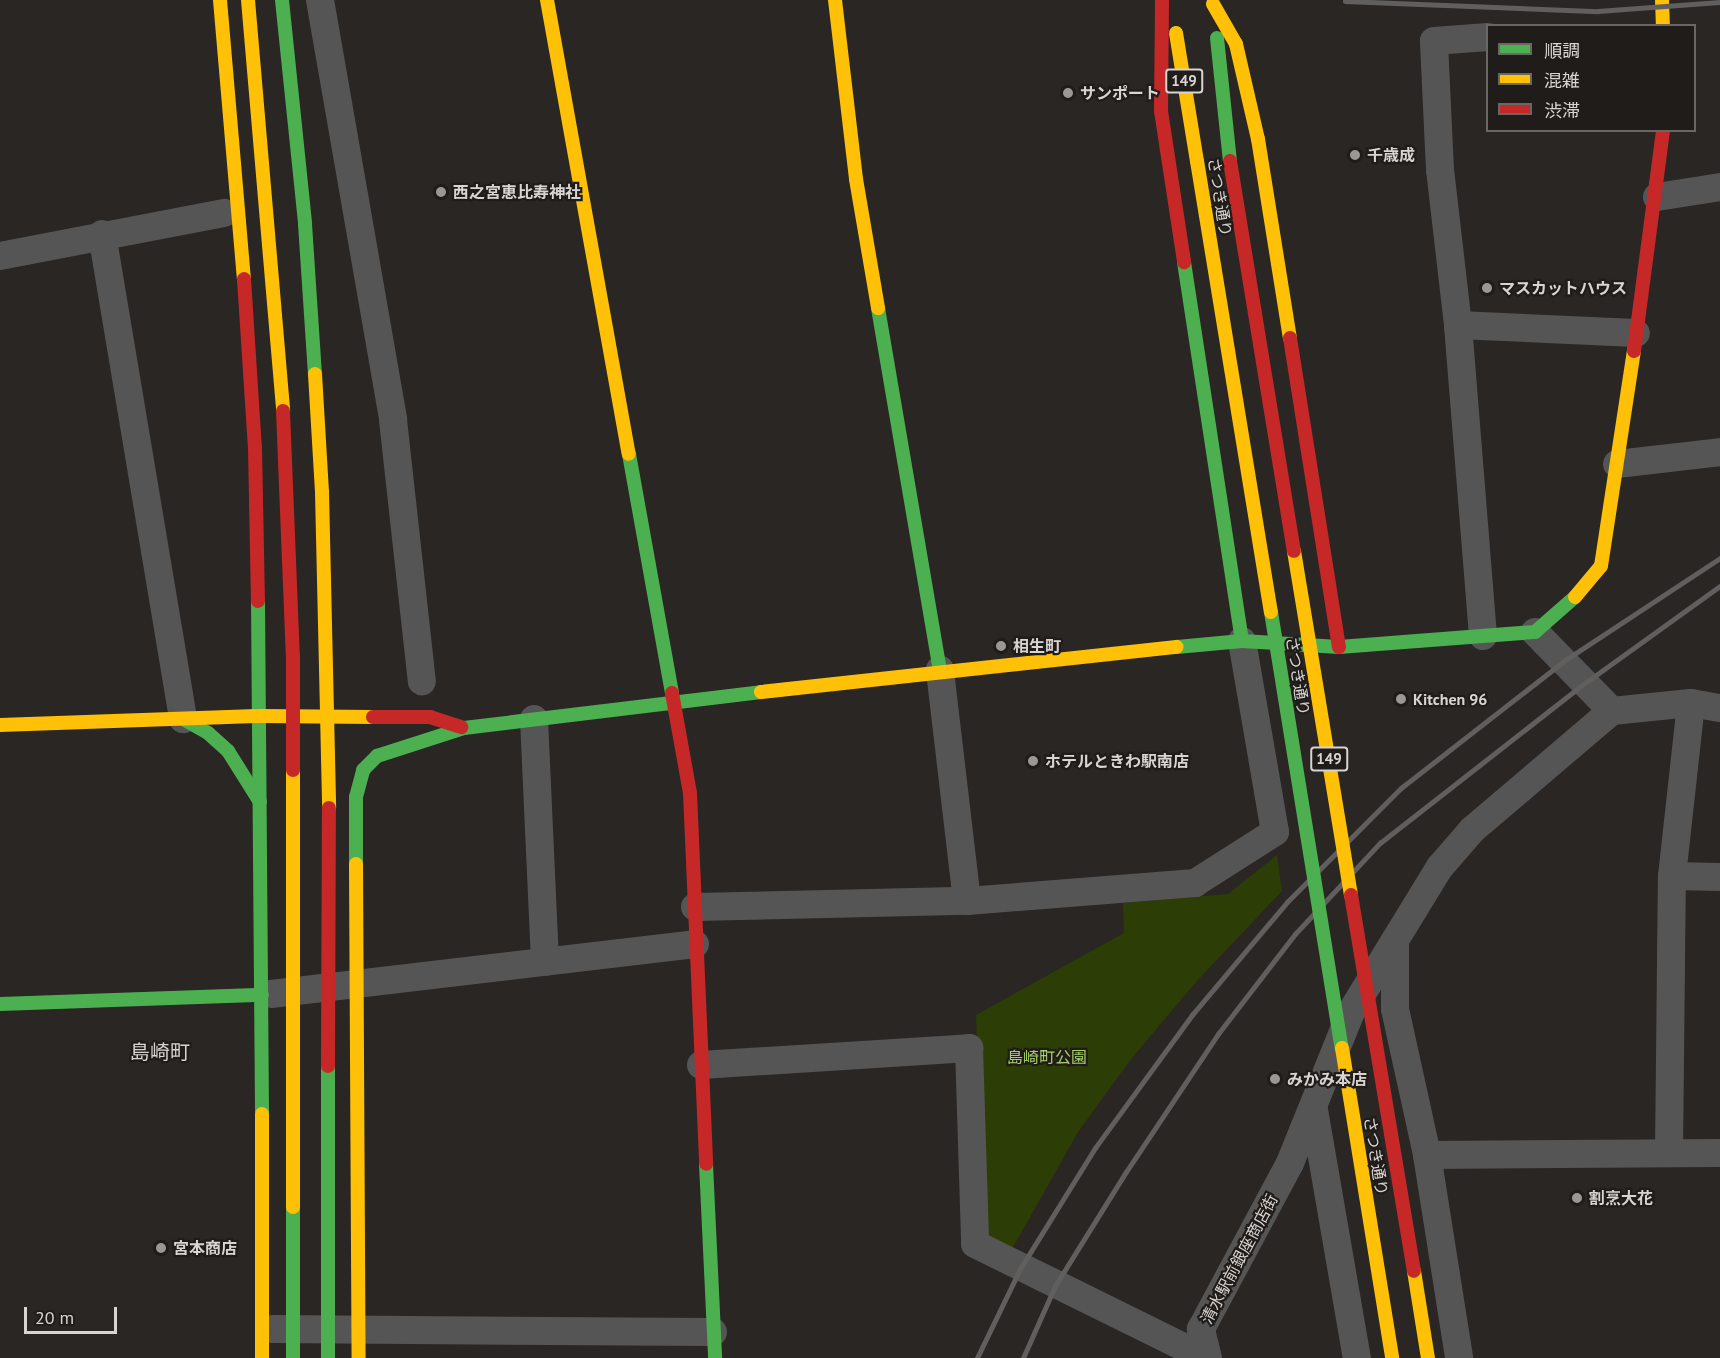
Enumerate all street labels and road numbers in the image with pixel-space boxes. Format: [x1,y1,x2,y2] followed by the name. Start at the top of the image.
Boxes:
[1164,69,1204,93] road number: 149
[1204,156,1236,238] street label: さつき通り
[1282,635,1314,717] street label: さつき通り
[1310,747,1348,771] road number: 149
[1360,1115,1392,1197] street label: さつき通り
[1197,1191,1281,1327] street label: 清水駅前銀座商店街

